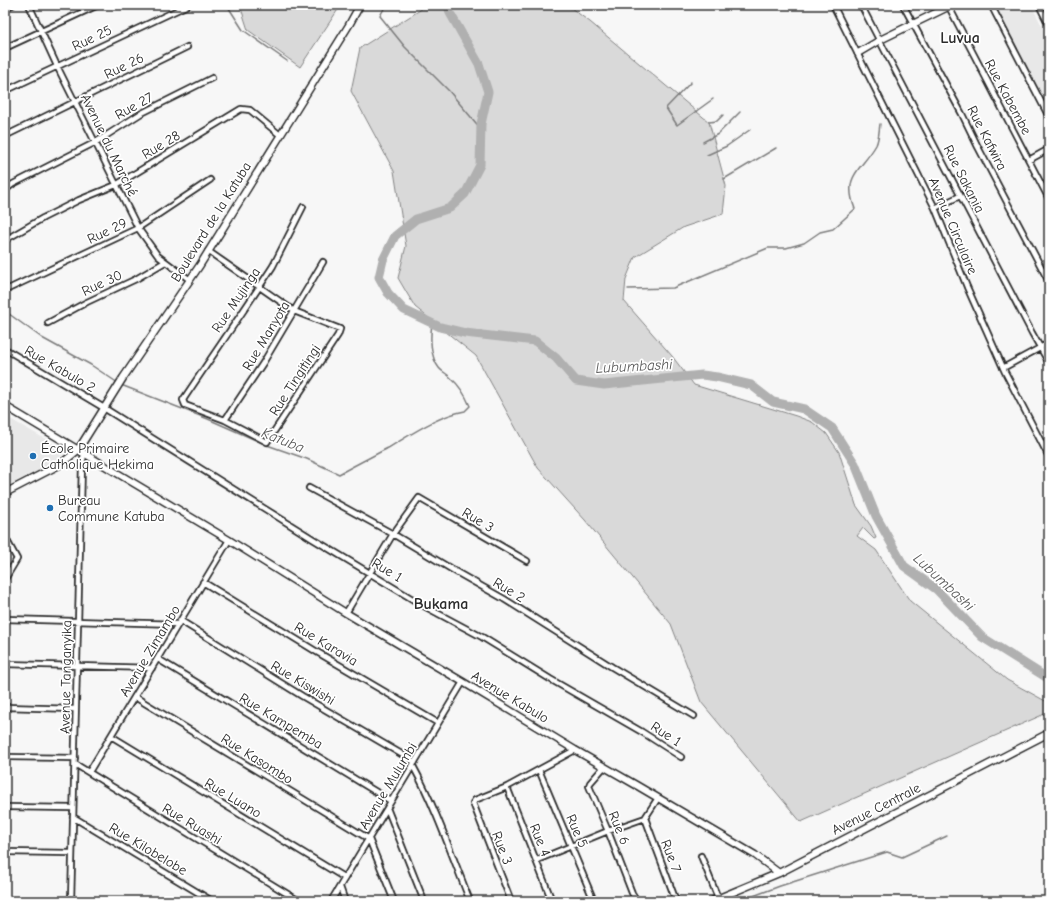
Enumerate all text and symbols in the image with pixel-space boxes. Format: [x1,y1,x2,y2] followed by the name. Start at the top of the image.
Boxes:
[69,21,115,55] street label: Rue 25
[940,29,980,47] district label: Luvua
[101,49,147,83] street label: Rue 26
[981,56,1035,138] street label: Rue Kabembe
[112,88,156,123] street label: Rue 27
[77,91,141,199] street label: Avenue du Marché
[963,103,1011,173] street label: Rue Kafwira
[139,127,183,163] street label: Rue 28
[940,142,988,216] street label: Rue Sakania
[167,159,255,285] street label: Boulevard de la Katuba
[925,175,981,277] street label: Avenue Circulaire
[84,214,130,248] street label: Rue 29
[208,264,264,336] street label: Rue Mujinga
[79,266,125,300] street label: Rue 30
[239,298,293,374] street label: Rue Manyota
[266,341,324,419] street label: Rue Tingitingi
[21,342,99,396] street label: Rue Kabulo 2
[595,355,674,377] water label: Lubumbashi
[259,423,307,457] water label: Katuba
[41,440,154,473] place label: École Primaire Catholique Hekima
[28,451,38,461] marker: École Primaire Catholique Hekima
[58,492,165,525] place label: Bureau Commune Katuba
[45,503,55,513] marker: Bureau Commune Katuba
[459,504,497,536] street label: Rue 3
[910,549,979,615] water label: Lubumbashi
[369,554,405,586] street label: Rue 1
[490,574,528,606] street label: Rue 2
[414,595,468,613] district label: Bukama
[116,602,184,700] street label: Avenue Zimambo
[291,618,361,670] street label: Rue Karavia
[57,620,75,734] street label: Avenue Tanganyika
[268,657,338,709] street label: Rue Kiswishi
[468,667,552,727] street label: Avenue Kabulo
[236,689,326,753] street label: Rue Kampemba
[648,718,684,750] street label: Rue 1
[218,730,296,788] street label: Rue Kasombo
[355,739,421,833] street label: Avenue Mulumbi
[201,774,265,822] street label: Rue Luano
[829,779,923,839] street label: Avenue Centrale
[159,800,225,848] street label: Rue Ruashi
[605,809,633,847] street label: Rue 6
[562,812,592,850] street label: Rue 5
[106,819,190,879] street label: Rue Kilobelobe
[526,821,554,859] street label: Rue 4
[488,829,516,867] street label: Rue 3
[657,837,685,875] street label: Rue 7

